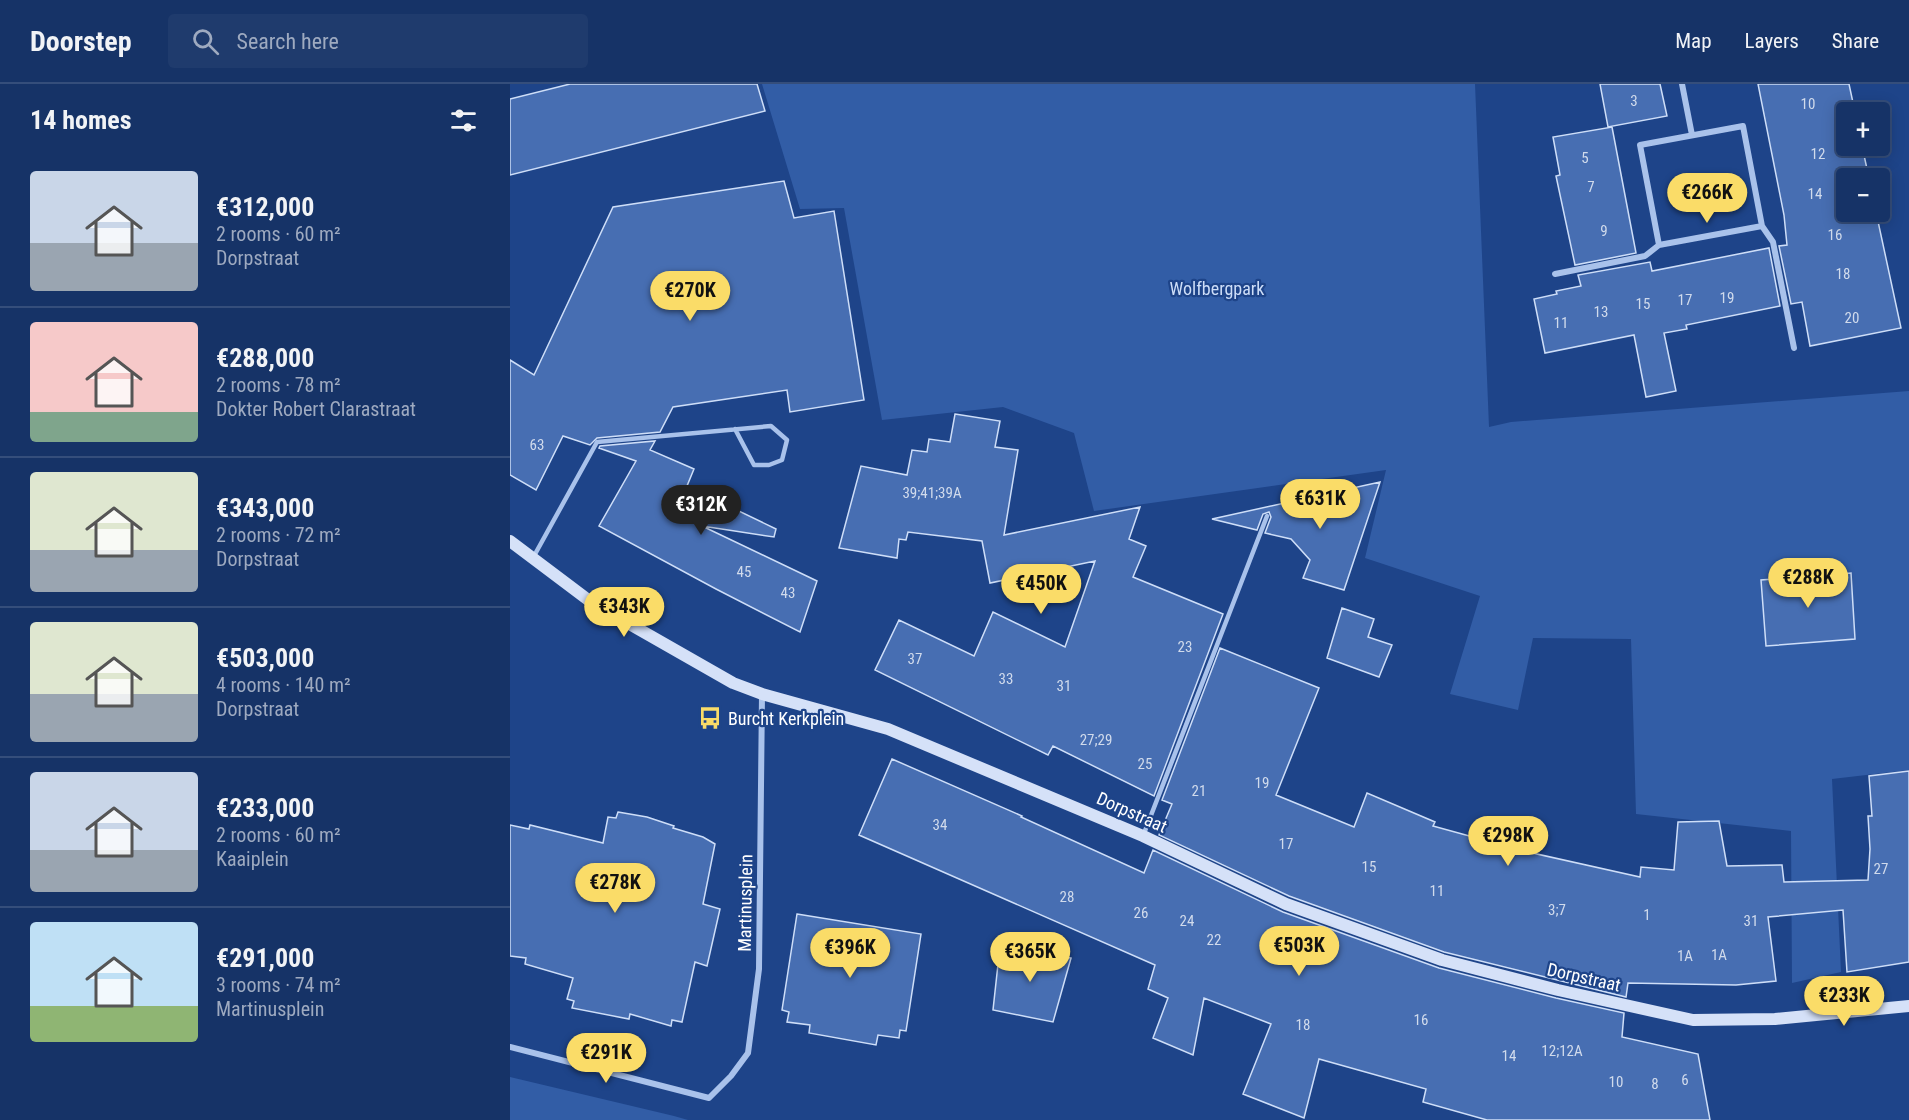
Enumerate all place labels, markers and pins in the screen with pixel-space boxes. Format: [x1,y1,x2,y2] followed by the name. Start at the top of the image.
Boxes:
[1665,173,1749,224] pin: €266K
[648,271,732,322] pin: €270K
[1278,479,1362,530] pin: €631K
[659,485,743,536] pin: €312K
[1766,558,1850,609] pin: €288K
[999,564,1083,615] pin: €450K
[582,587,666,638] pin: €343K
[697,705,723,731] bus stop icon: Burcht Kerkplein
[728,708,844,729] place label: Burcht Kerkplein
[1466,816,1550,867] pin: €298K
[573,863,657,914] pin: €278K
[1257,926,1341,977] pin: €503K
[808,928,892,979] pin: €396K
[988,932,1072,983] pin: €365K
[1802,976,1886,1027] pin: €233K
[564,1033,648,1084] pin: €291K

